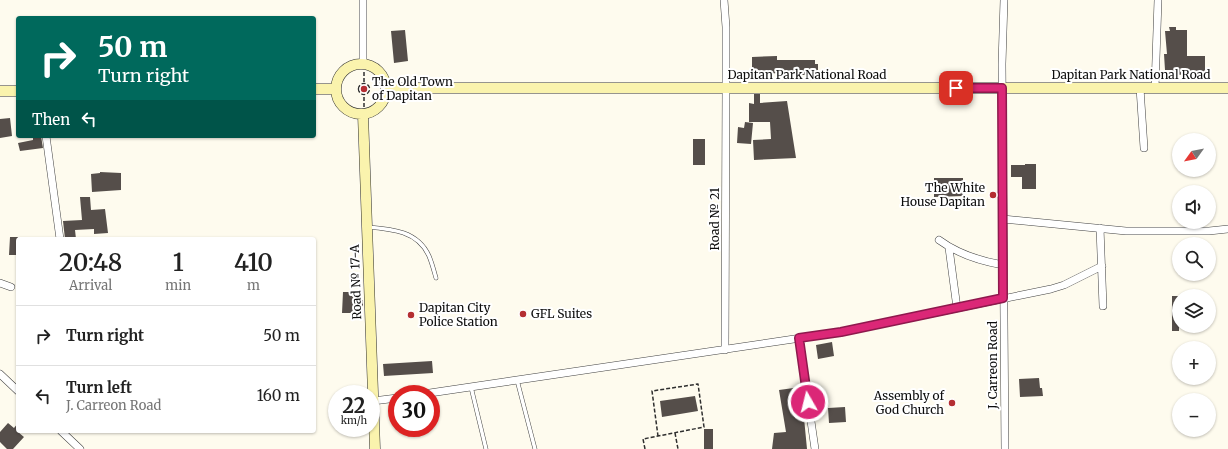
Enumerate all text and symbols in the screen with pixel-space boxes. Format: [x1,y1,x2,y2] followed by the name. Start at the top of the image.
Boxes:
[98,29,167,65] text: 50 m
[32,32,84,84] icon: right
[98,64,189,87] text: Turn right
[727,67,887,82] street label: Dapitan Park National Road
[1051,67,1211,82] street label: Dapitan Park National Road
[939,71,973,105] pin
[372,74,453,103] place label: The Old Town of Dapitan
[945,77,967,99] icon: arrive
[359,84,369,94] marker: The Old Town of Dapitan
[78,108,100,130] icon: left
[32,110,70,129] text: Then
[1172,133,1216,177] north arrow
[1172,133,1216,437] map controls
[900,180,985,209] place label: The White House Dapitan
[1172,185,1216,229] button: sound
[707,187,722,250] street label: Road № 21
[988,190,998,200] marker: The White House Dapitan
[1172,237,1216,281] button: search
[347,244,364,320] street label: Road № 17-A
[59,247,122,278] text: 20:48
[173,247,184,278] text: 1
[234,247,273,278] text: 410
[69,277,112,294] text: Arrival
[165,277,191,294] text: min
[247,277,260,294] text: m
[1172,289,1216,333] button: layers
[419,300,498,329] place label: Dapitan City Police Station
[531,306,592,321] place label: GFL Suites
[518,309,528,319] marker: GFL Suites
[406,310,416,320] marker: Dapitan City Police Station
[985,321,1000,410] street label: J. Carreon Road
[32,325,54,347] icon: right
[66,326,144,345] text: Turn right
[263,326,300,345] text: 50 m
[1172,341,1216,385] button: +
[66,378,132,397] text: Turn left
[787,381,829,423] position arrow
[32,385,54,407] icon: left
[388,385,440,437] speed limit sign: 30
[257,386,300,405] text: 160 m
[873,388,944,417] place label: Assembly of God Church
[342,393,366,418] text: 22
[1172,393,1216,437] button: −
[66,397,161,414] text: J. Carreon Road
[947,398,957,408] marker: Assembly of God Church
[341,414,367,427] text: km/h

